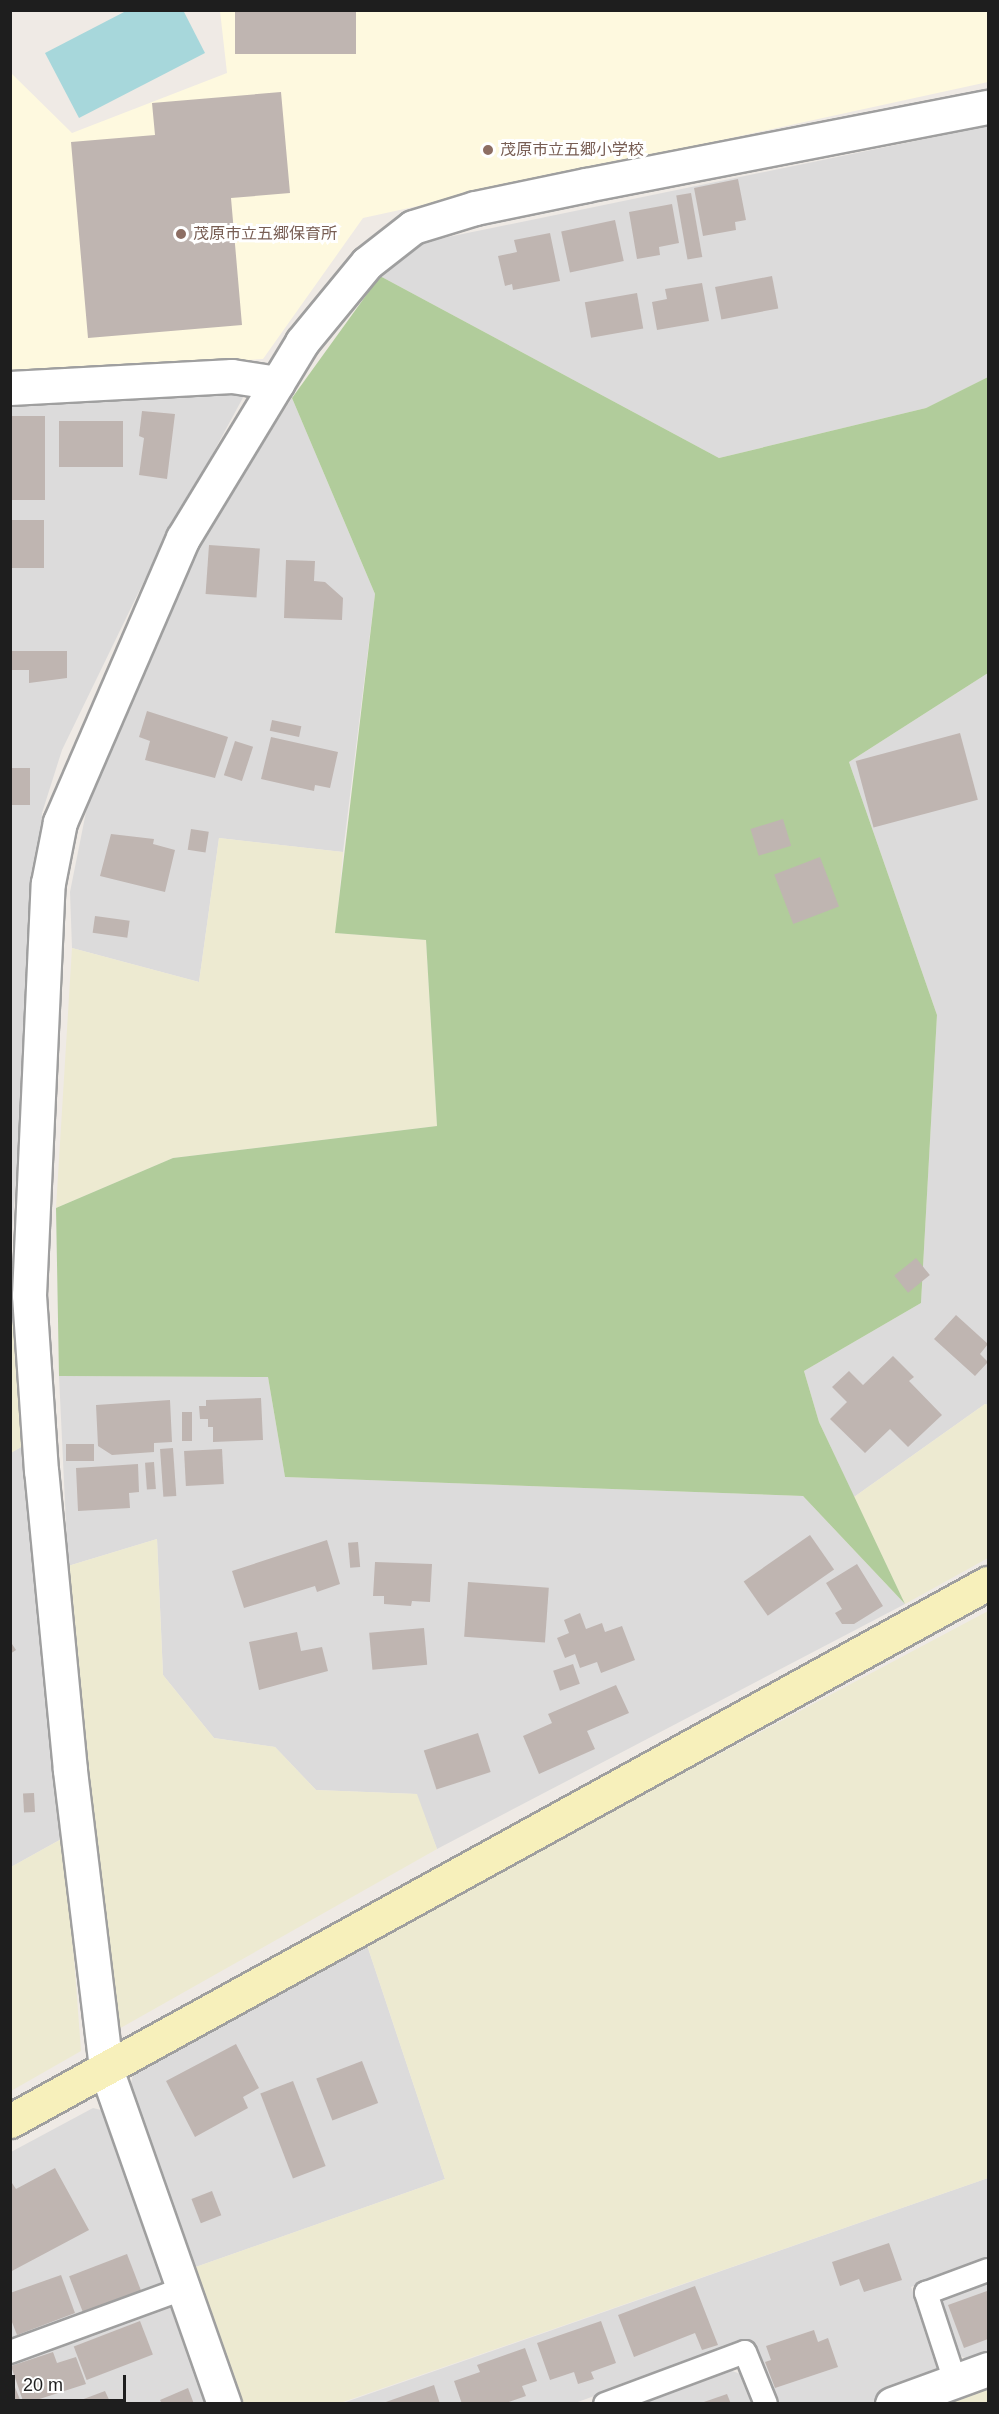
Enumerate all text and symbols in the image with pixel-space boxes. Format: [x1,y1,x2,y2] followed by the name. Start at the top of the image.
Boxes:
[500,140,644,160] place label: 茂原市立五郷小学校
[481,143,495,157] marker: 茂原市立五郷小学校
[193,224,337,244] place label: 茂原市立五郷保育所
[174,227,188,241] marker: 茂原市立五郷保育所
[15,2363,129,2401] scale bar
[23,2375,63,2395] text: 20 m

